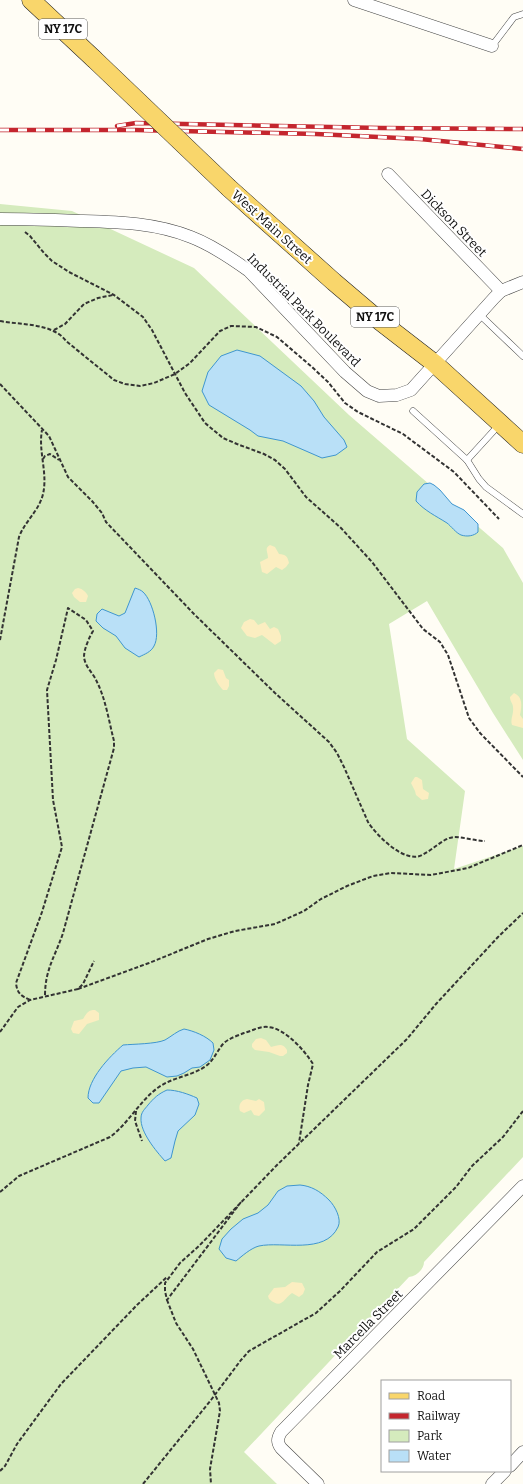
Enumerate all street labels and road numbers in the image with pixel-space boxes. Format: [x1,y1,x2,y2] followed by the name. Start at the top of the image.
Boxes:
[39,19,87,39] road number: NY 17C
[418,186,490,260] street label: Dickson Street
[229,187,315,267] street label: West Main Street
[244,250,364,370] street label: Industrial Park Boulevard
[351,307,399,327] road number: NY 17C
[330,1286,406,1362] street label: Marcella Street

